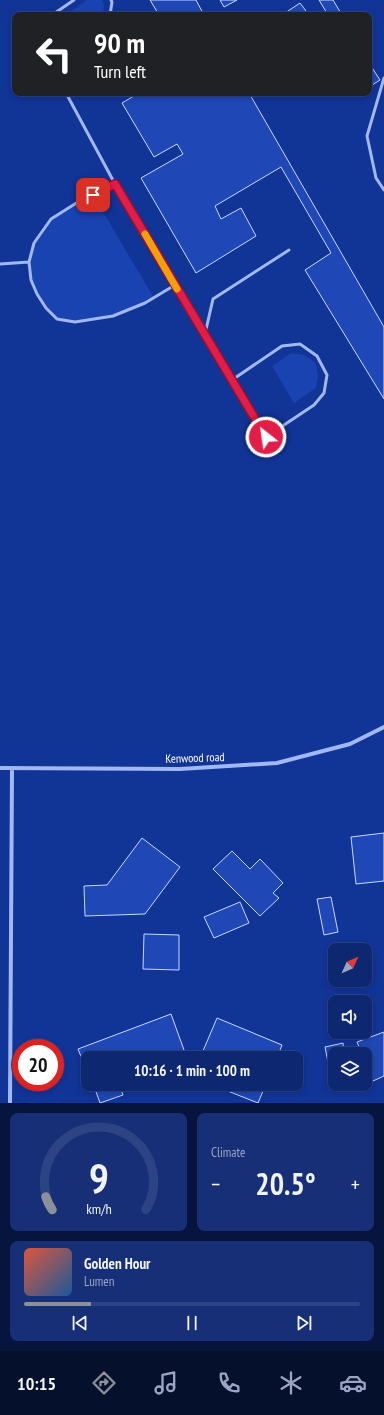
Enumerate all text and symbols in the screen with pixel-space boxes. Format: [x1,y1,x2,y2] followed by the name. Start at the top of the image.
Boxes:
[94,24,145,61] text: 90 m
[28,28,80,80] icon: left
[94,60,146,83] text: Turn left
[76,178,110,212] pin
[82,184,104,206] icon: arrive
[245,416,287,458] position arrow
[165,749,225,766] street label: Kenwood road
[328,943,372,987] north arrow
[328,943,372,1091] map controls
[328,995,372,1039] button: sound
[12,1039,64,1091] speed limit sign: 20
[328,1047,372,1091] button: layers
[134,1061,250,1080] text: 10:16 · 1 min · 100 m
[211,1144,245,1161] text: Climate
[89,1151,108,1204] text: 9
[255,1164,316,1203] text: 20.5°
[211,1170,220,1198] text: −
[351,1170,360,1198] text: +
[86,1199,111,1218] text: km/h
[84,1254,151,1273] text: Golden Hour
[84,1273,114,1290] text: Lumen
[69,1312,91,1334] icon: previous
[181,1312,203,1334] icon: pause
[293,1312,315,1334] icon: next
[90,1369,118,1397] icon: directions
[152,1369,180,1397] icon: music
[215,1369,243,1397] icon: phone
[277,1369,305,1397] icon: climate
[339,1369,367,1397] icon: car
[17,1372,56,1395] text: 10:15

